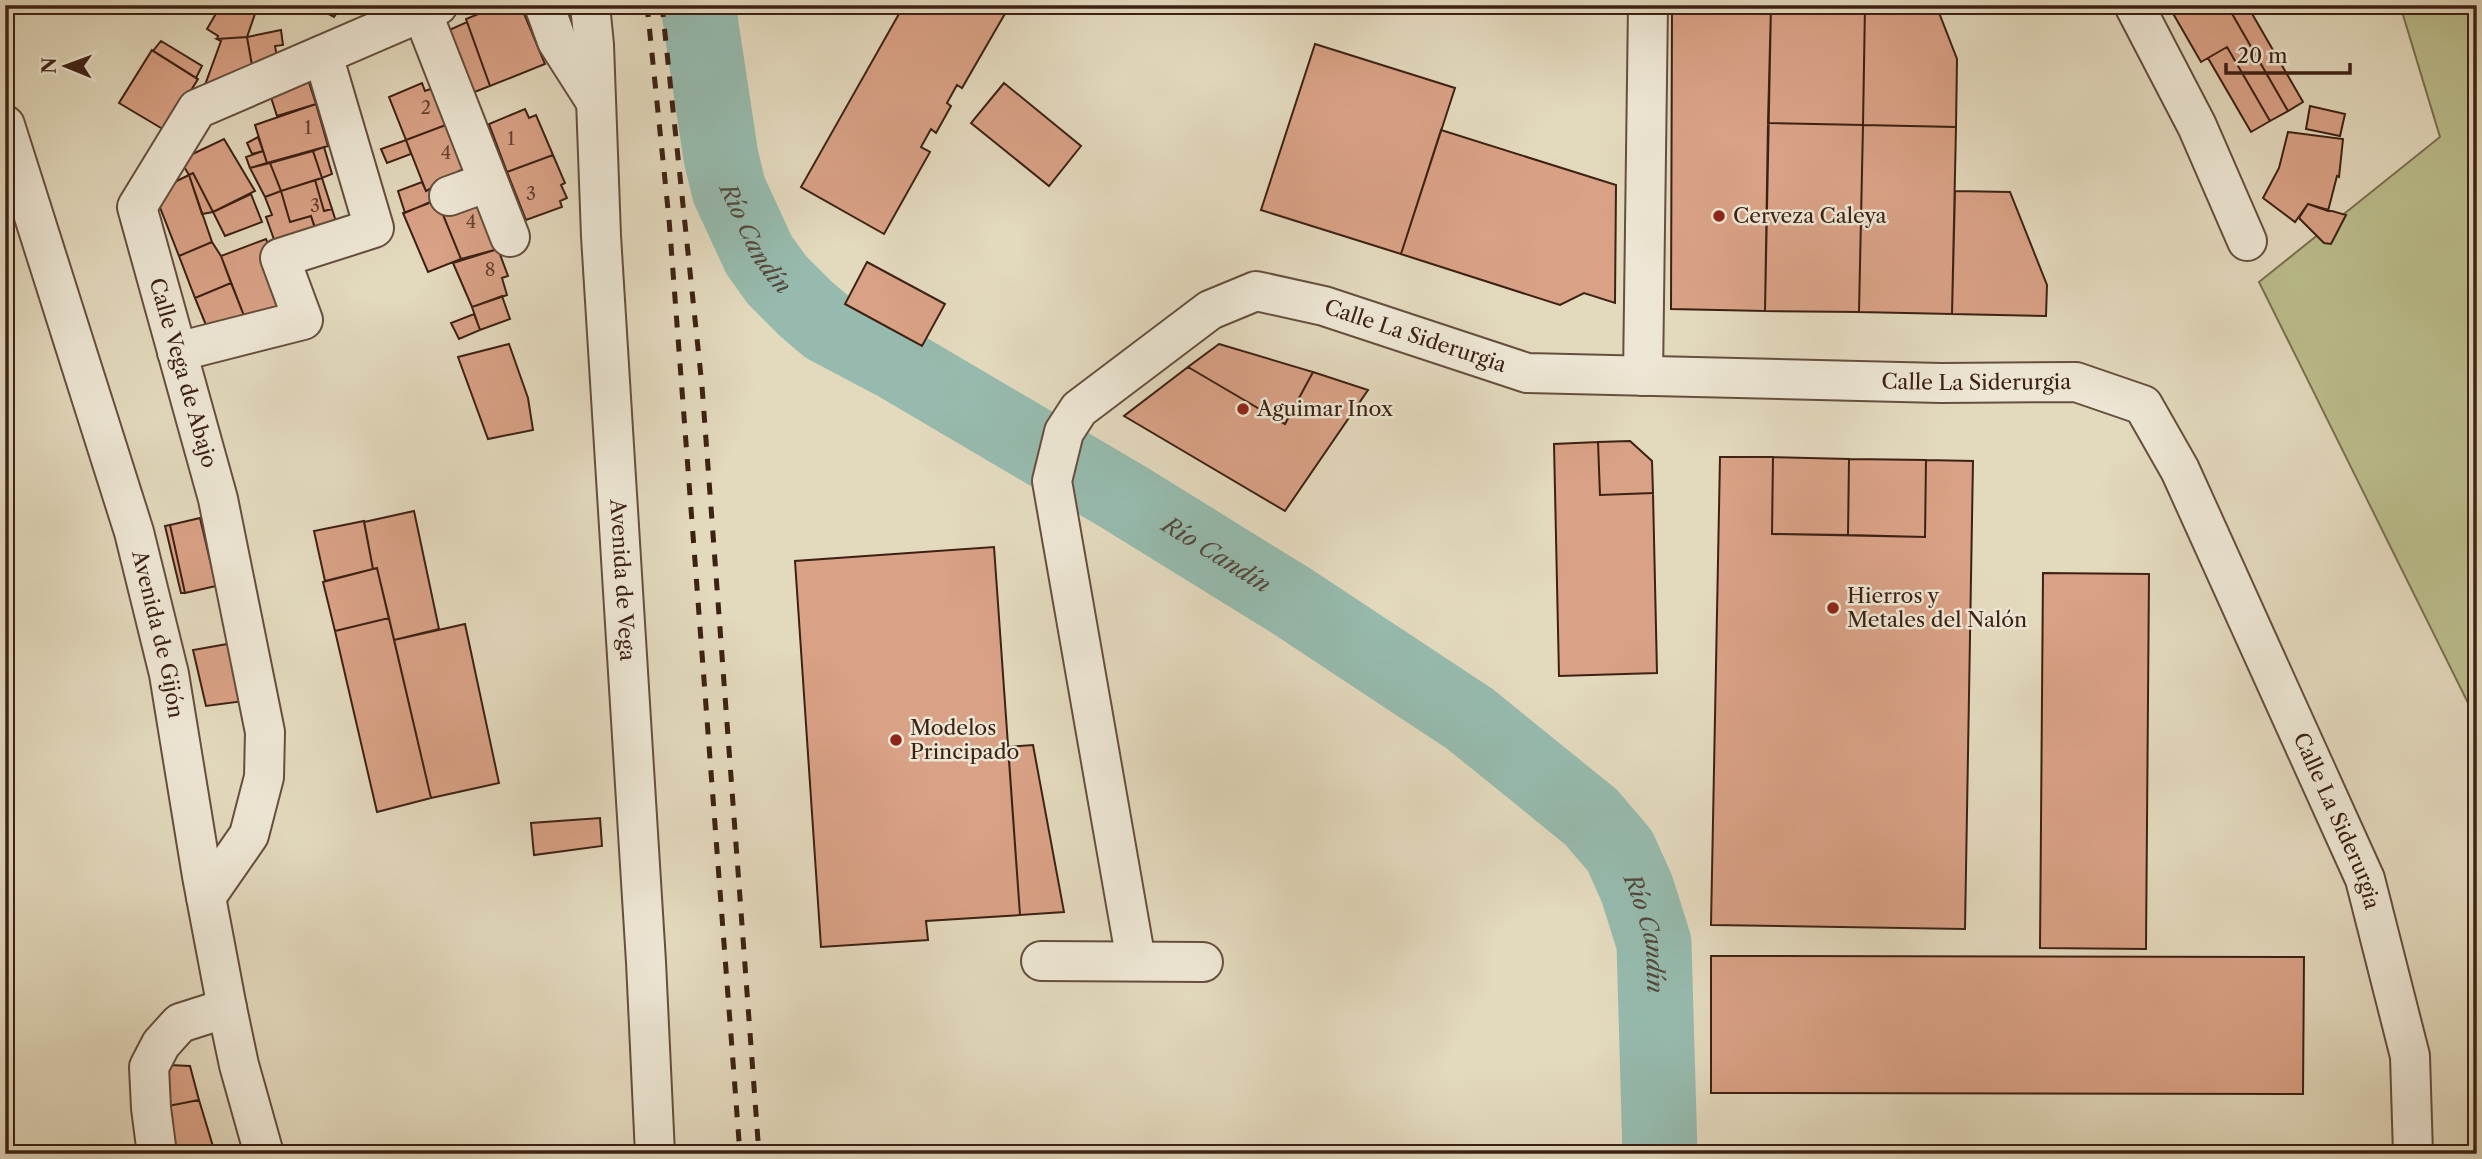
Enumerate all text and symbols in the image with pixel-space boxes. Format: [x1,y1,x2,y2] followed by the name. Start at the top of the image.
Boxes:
[32,32,102,102] north arrow
[2226,32,2351,76] scale bar
[2237,43,2288,68] text: 20 m
[38,57,61,74] text: N
[421,97,431,119] house number: 2
[304,117,312,139] house number: 1
[507,128,515,150] house number: 1
[441,142,451,164] house number: 4
[713,177,797,300] water label: Río Candín
[526,183,536,205] house number: 3
[310,195,320,217] house number: 3
[1733,203,1888,228] place label: Cerveza Caleya
[1711,208,1727,224] marker: Cerveza Caleya
[466,211,476,233] house number: 4
[485,259,495,281] house number: 8
[144,275,223,471] street label: Calle Vega de Abajo
[1321,294,1511,378] street label: Calle La Siderurgia
[1881,369,2072,395] street label: Calle La Siderurgia
[1256,396,1394,421] place label: Aguimar Inox
[1235,401,1251,417] marker: Aguimar Inox
[605,497,640,663] street label: Avenida de Vega
[1156,510,1276,599] water label: Río Candín
[127,547,189,720] street label: Avenida de Gijón
[1847,583,2027,632] place label: Hierros y Metales del Nalón
[1825,600,1841,616] marker: Hierros y Metales del Nalón
[910,715,1019,764] place label: Modelos Principado
[2288,729,2385,913] street label: Calle La Siderurgia
[888,732,904,748] marker: Modelos Principado
[1617,868,1669,994] water label: Río Candín

